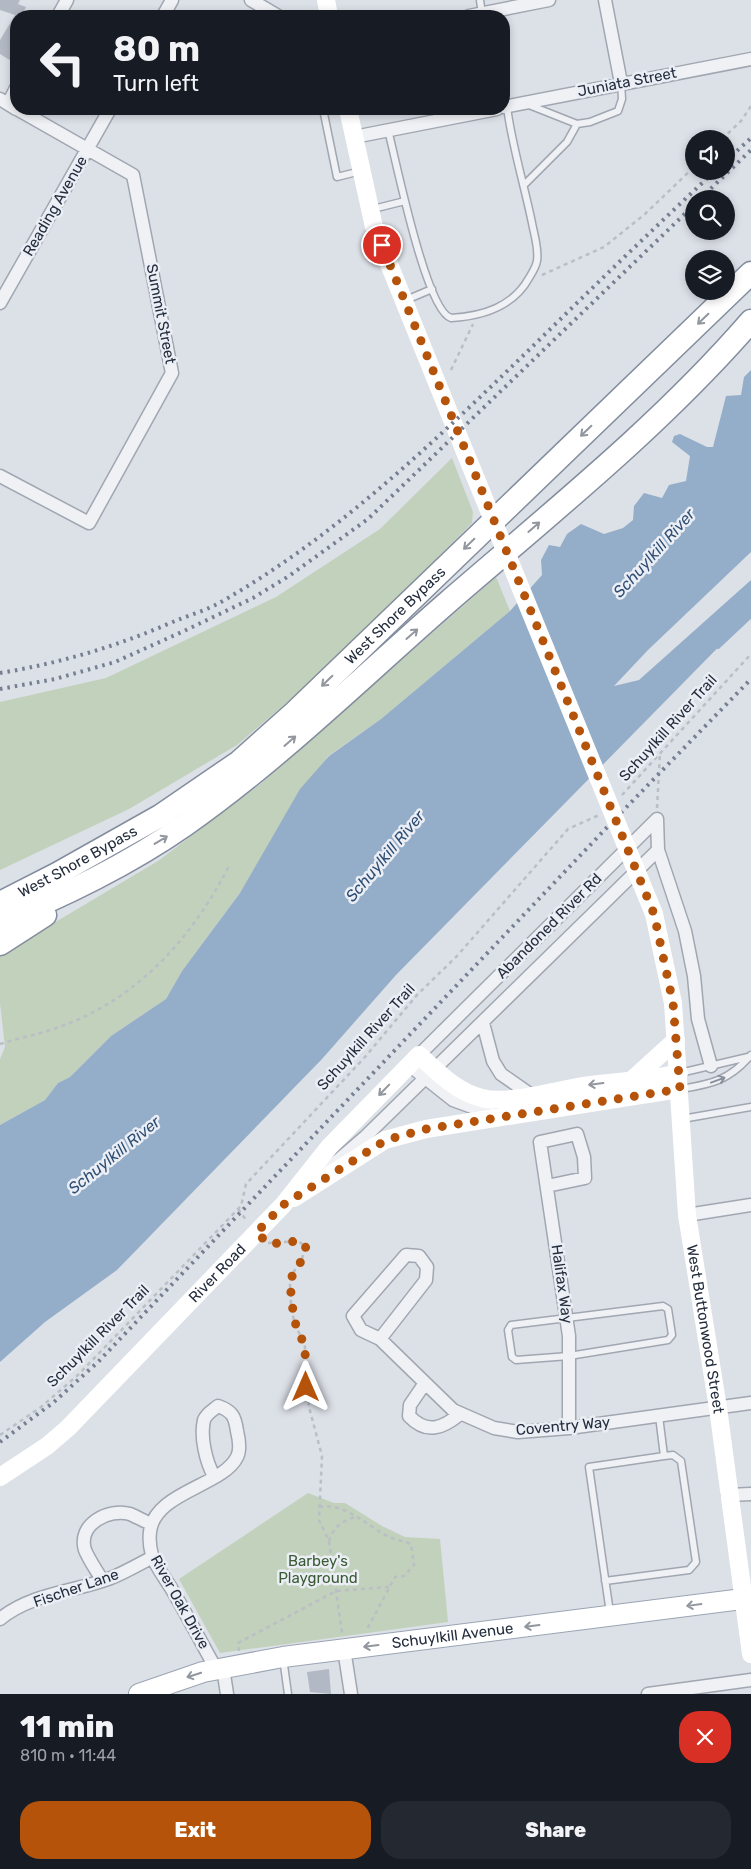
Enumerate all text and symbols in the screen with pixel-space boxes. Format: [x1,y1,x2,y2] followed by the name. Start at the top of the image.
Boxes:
[113,28,200,70] text: 80 m
[30,30,95,95] icon: left
[576,64,678,100] street label: Juniata Street
[113,70,199,97] text: Turn left
[685,130,735,300] map controls
[685,130,735,180] button: sound
[19,153,91,259] street label: Reading Avenue
[685,190,735,240] button: search
[361,224,403,266] pin
[368,231,396,259] icon: arrive
[685,250,735,300] button: layers
[142,262,180,366] street label: Summit Street
[697,313,710,325] one-way arrow
[580,425,592,437] one-way arrow
[609,504,699,601] water label: Schuylkill River
[528,522,541,533] one-way arrow
[462,538,475,550] one-way arrow
[341,563,450,668] street label: West Shore Bypass
[405,628,418,639] one-way arrow
[615,671,721,785] street label: Schuylkill River Trail
[321,675,333,687] one-way arrow
[283,735,296,747] one-way arrow
[341,806,429,905] water label: Schuylkill River
[15,822,141,901] street label: West Shore Bypass
[153,834,167,844] one-way arrow
[493,870,605,982] street label: Abandoned River Rd
[313,980,419,1094] street label: Schuylkill River Trail
[710,1075,726,1084] one-way arrow
[588,1079,604,1089] one-way arrow
[378,1084,391,1096] one-way arrow
[64,1112,165,1198] water label: Schuylkill River
[185,1240,250,1306] street label: River Road
[548,1243,576,1325] street label: Halifax Way
[683,1243,728,1415] street label: West Buttonwood Street
[43,1281,153,1391] street label: Schuylkill River Trail
[279,1360,331,1412] position arrow
[515,1413,611,1439] street label: Coventry Way
[147,1552,213,1652] street label: River Oak Drive
[278,1552,358,1587] park label: Barbey's Playground
[31,1565,121,1611] street label: Fischer Lane
[686,1600,702,1610] one-way arrow
[391,1619,514,1652] street label: Schuylkill Avenue
[525,1621,541,1631] one-way arrow
[364,1641,380,1651] one-way arrow
[186,1671,202,1680] one-way arrow
[20,1709,114,1745] text: 11 min
[679,1711,731,1763] button: close
[20,1746,116,1765] text: 810 m · 11:44
[20,1801,371,1859] button: Exit
[381,1801,731,1859] button: Share

